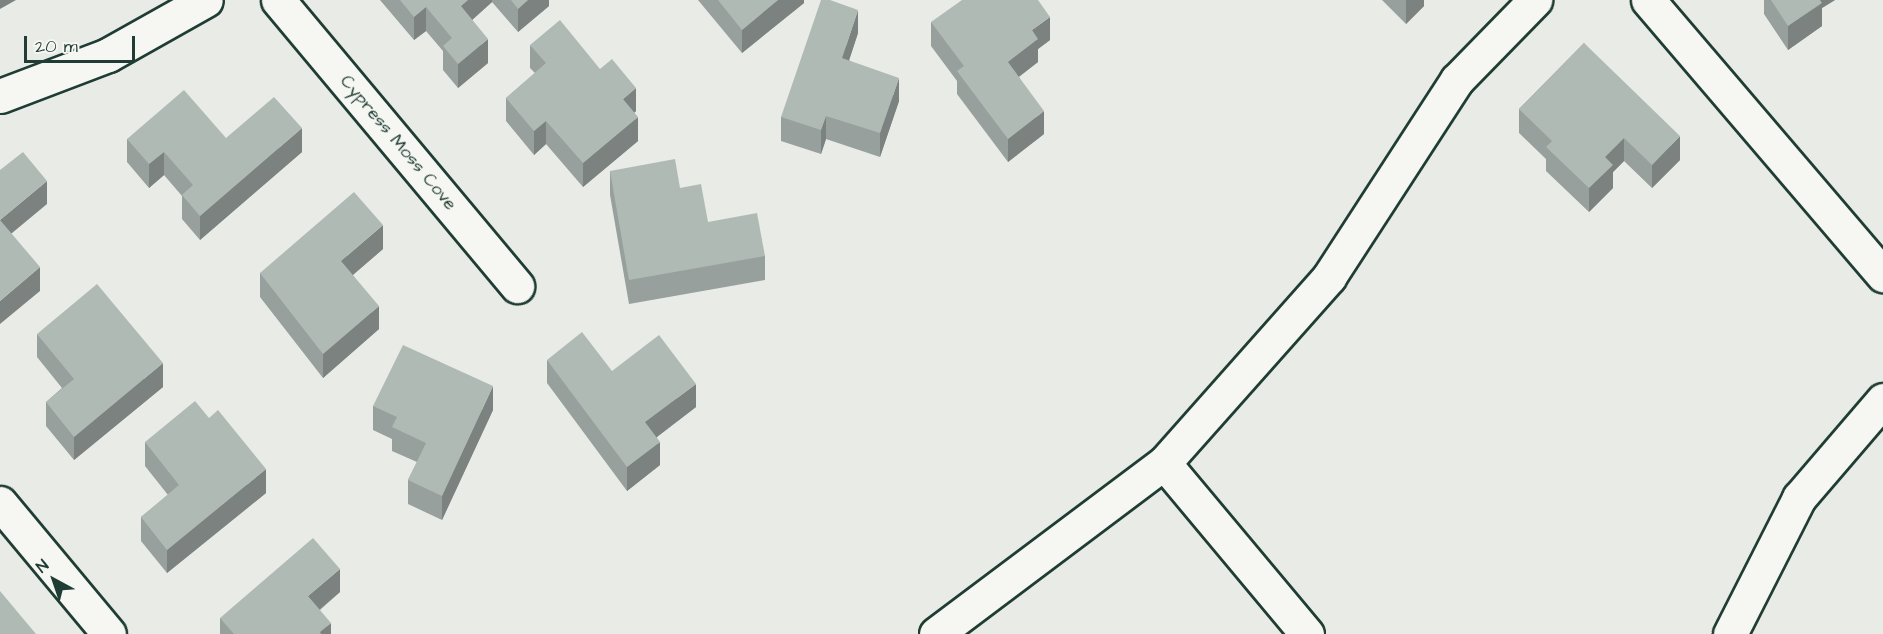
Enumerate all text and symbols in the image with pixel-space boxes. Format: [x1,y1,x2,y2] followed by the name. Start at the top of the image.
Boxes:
[27,24,138,62] scale bar
[35,34,78,59] text: 20 m
[335,71,461,215] street label: Cypress Moss Cove
[24,550,84,610] north arrow
[32,555,53,578] text: N

